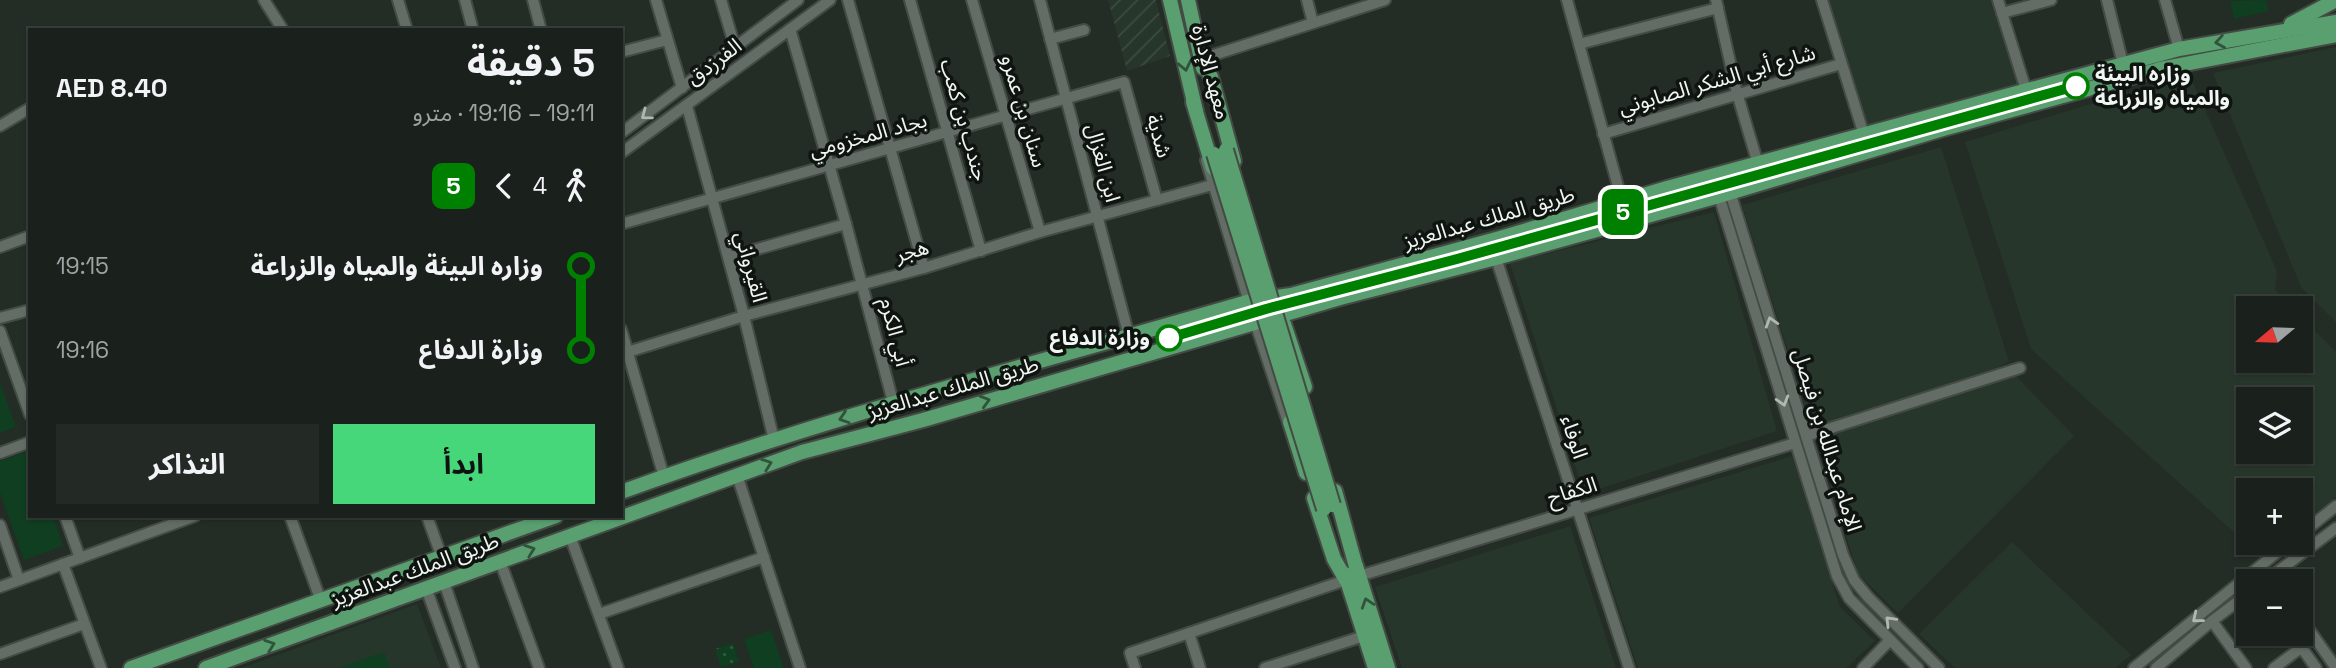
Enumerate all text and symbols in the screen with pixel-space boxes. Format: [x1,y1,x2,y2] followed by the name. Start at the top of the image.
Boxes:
[1186,22,1237,122] street label: معهد الإدارة
[681,32,747,91] street label: الفرزدق
[2214,34,2226,49] one-way arrow
[1615,38,1819,123] street label: شارع أبي الشكر الصابوني
[467,39,595,87] text: 5 دقيقة
[995,51,1053,171] street label: سنان بن عمرو
[934,56,995,184] street label: جندب بن كعب
[1177,60,1192,72] one-way arrow
[2095,60,2230,111] place label: وزاره البيئة والمياه والزراعة
[56,71,168,105] text: AED 8.40
[2063,73,2089,99] marker: وزاره البيئة والمياه والزراعة
[412,98,595,128] text: 19:11 – 19:16 · مترو
[641,106,654,119] one-way arrow
[806,106,930,166] street label: بجاد المخزومي
[1140,111,1179,161] street label: شدية
[1080,121,1127,205] street label: ابن الغزال
[485,167,523,205] icon: back
[557,167,595,205] icon: walk
[446,170,461,201] text: 5
[533,171,547,201] text: 4
[1399,180,1578,255] street label: طريق الملك عبدالعزيز
[1600,189,1646,235] line badge: 5
[1616,196,1630,227] text: 5
[726,228,774,306] street label: القيرواني
[891,233,932,268] street label: هجر
[251,249,543,283] text: وزاره البيئة والمياه والزراعة
[56,251,109,281] text: 19:15
[871,295,917,370] street label: أبي الكرم
[2236,296,2314,373] north arrow
[2236,296,2313,646] map controls
[1764,317,1779,329] one-way arrow
[1050,324,1150,353] place label: وزارة الدفاع
[1156,325,1182,351] marker: وزارة الدفاع
[419,333,543,367] text: وزارة الدفاع
[56,335,109,365] text: 19:16
[1784,345,1868,536] street label: الإمام عبدالله بن فيصل
[863,350,1042,425] street label: طريق الملك عبدالعزيز
[2236,387,2313,464] button: layers
[979,395,991,410] one-way arrow
[1774,395,1789,407] one-way arrow
[838,409,850,424] one-way arrow
[1555,412,1594,462] street label: الوفاء
[56,424,319,504] button: التذاكر
[333,424,595,504] button: ابدأ
[760,459,772,473] one-way arrow
[1543,470,1601,513] street label: الكفاح
[2236,478,2313,555] button: +
[326,527,503,613] street label: طريق الملك عبدالعزيز
[523,545,535,559] one-way arrow
[2236,569,2313,646] button: −
[1361,597,1376,609] one-way arrow
[2192,610,2204,623] one-way arrow
[1886,616,1899,629] one-way arrow
[263,639,275,653] one-way arrow

